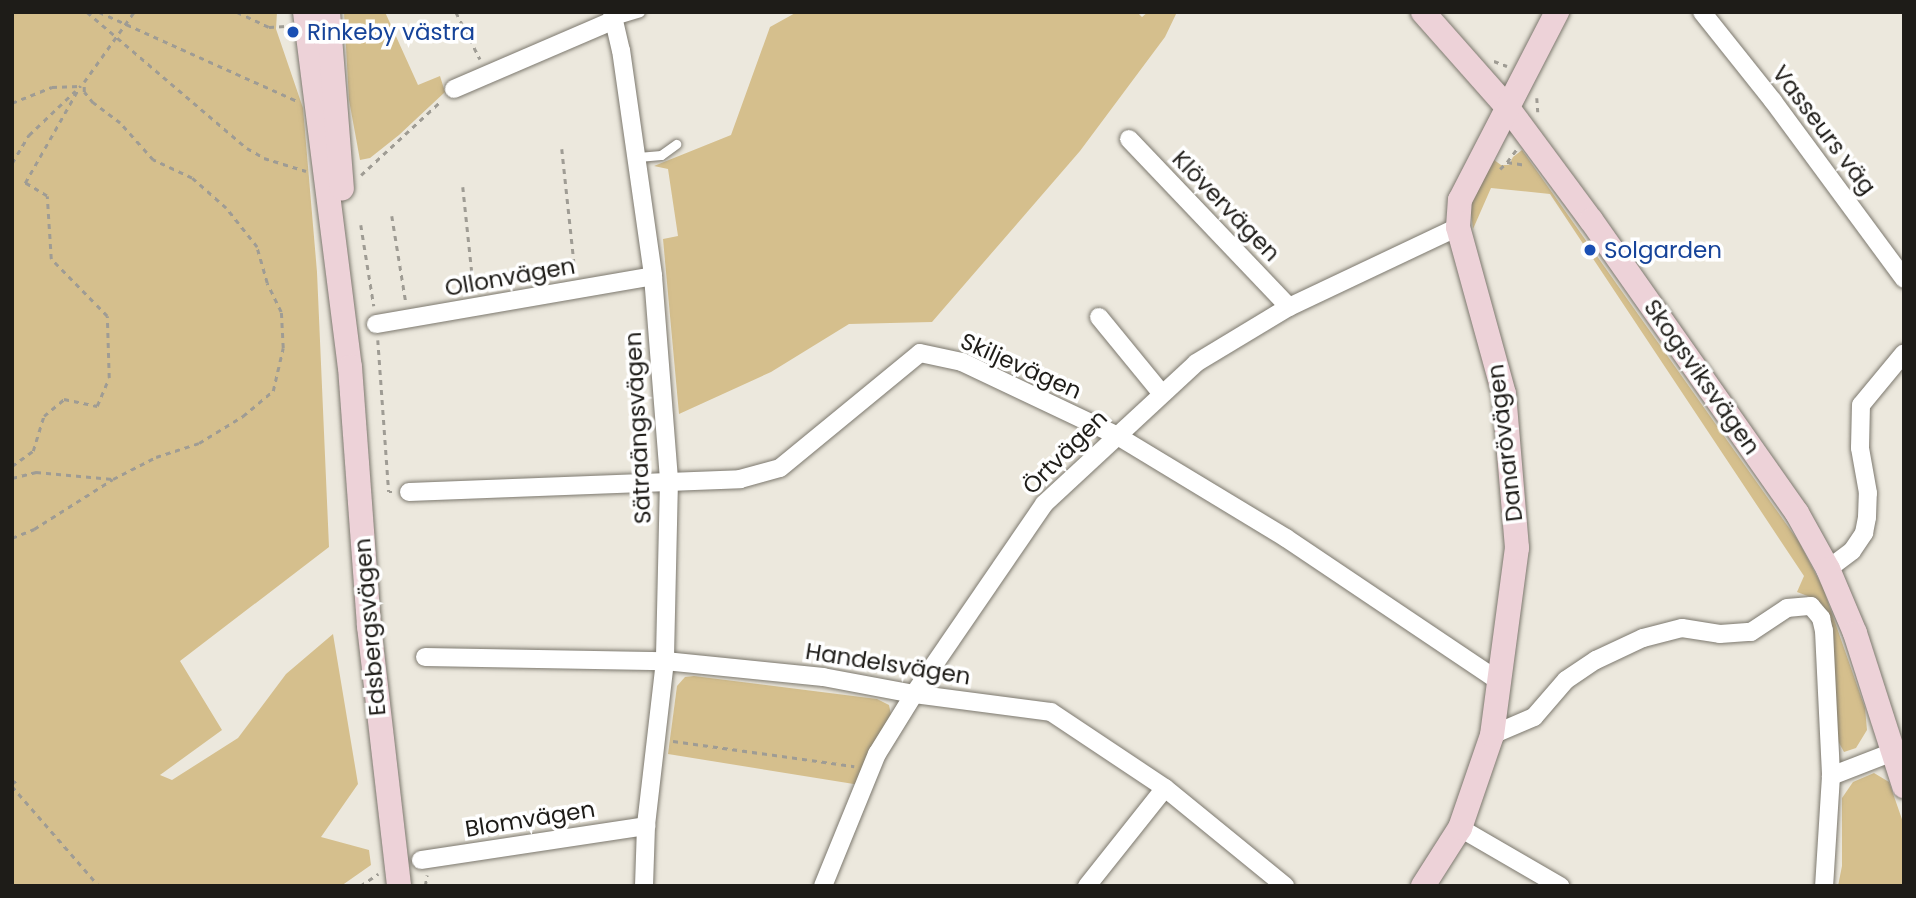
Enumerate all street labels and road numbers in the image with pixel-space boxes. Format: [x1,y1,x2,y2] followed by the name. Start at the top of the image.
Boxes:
[1766,60,1882,200] street label: Vasseurs väg
[1166,145,1286,267] street label: Klövervägen
[443,252,577,302] street label: Ollonvägen
[1638,294,1766,460] street label: Skogsviksvägen
[956,327,1086,405] street label: Skiljevägen
[619,331,657,525] street label: Sätraängsvägen
[1482,363,1528,523] street label: Danarövägen
[1017,404,1113,500] street label: Örtvägen
[348,537,392,717] street label: Edsbergsvägen
[804,637,972,691] street label: Handelsvägen
[463,795,597,843] street label: Blomvägen

